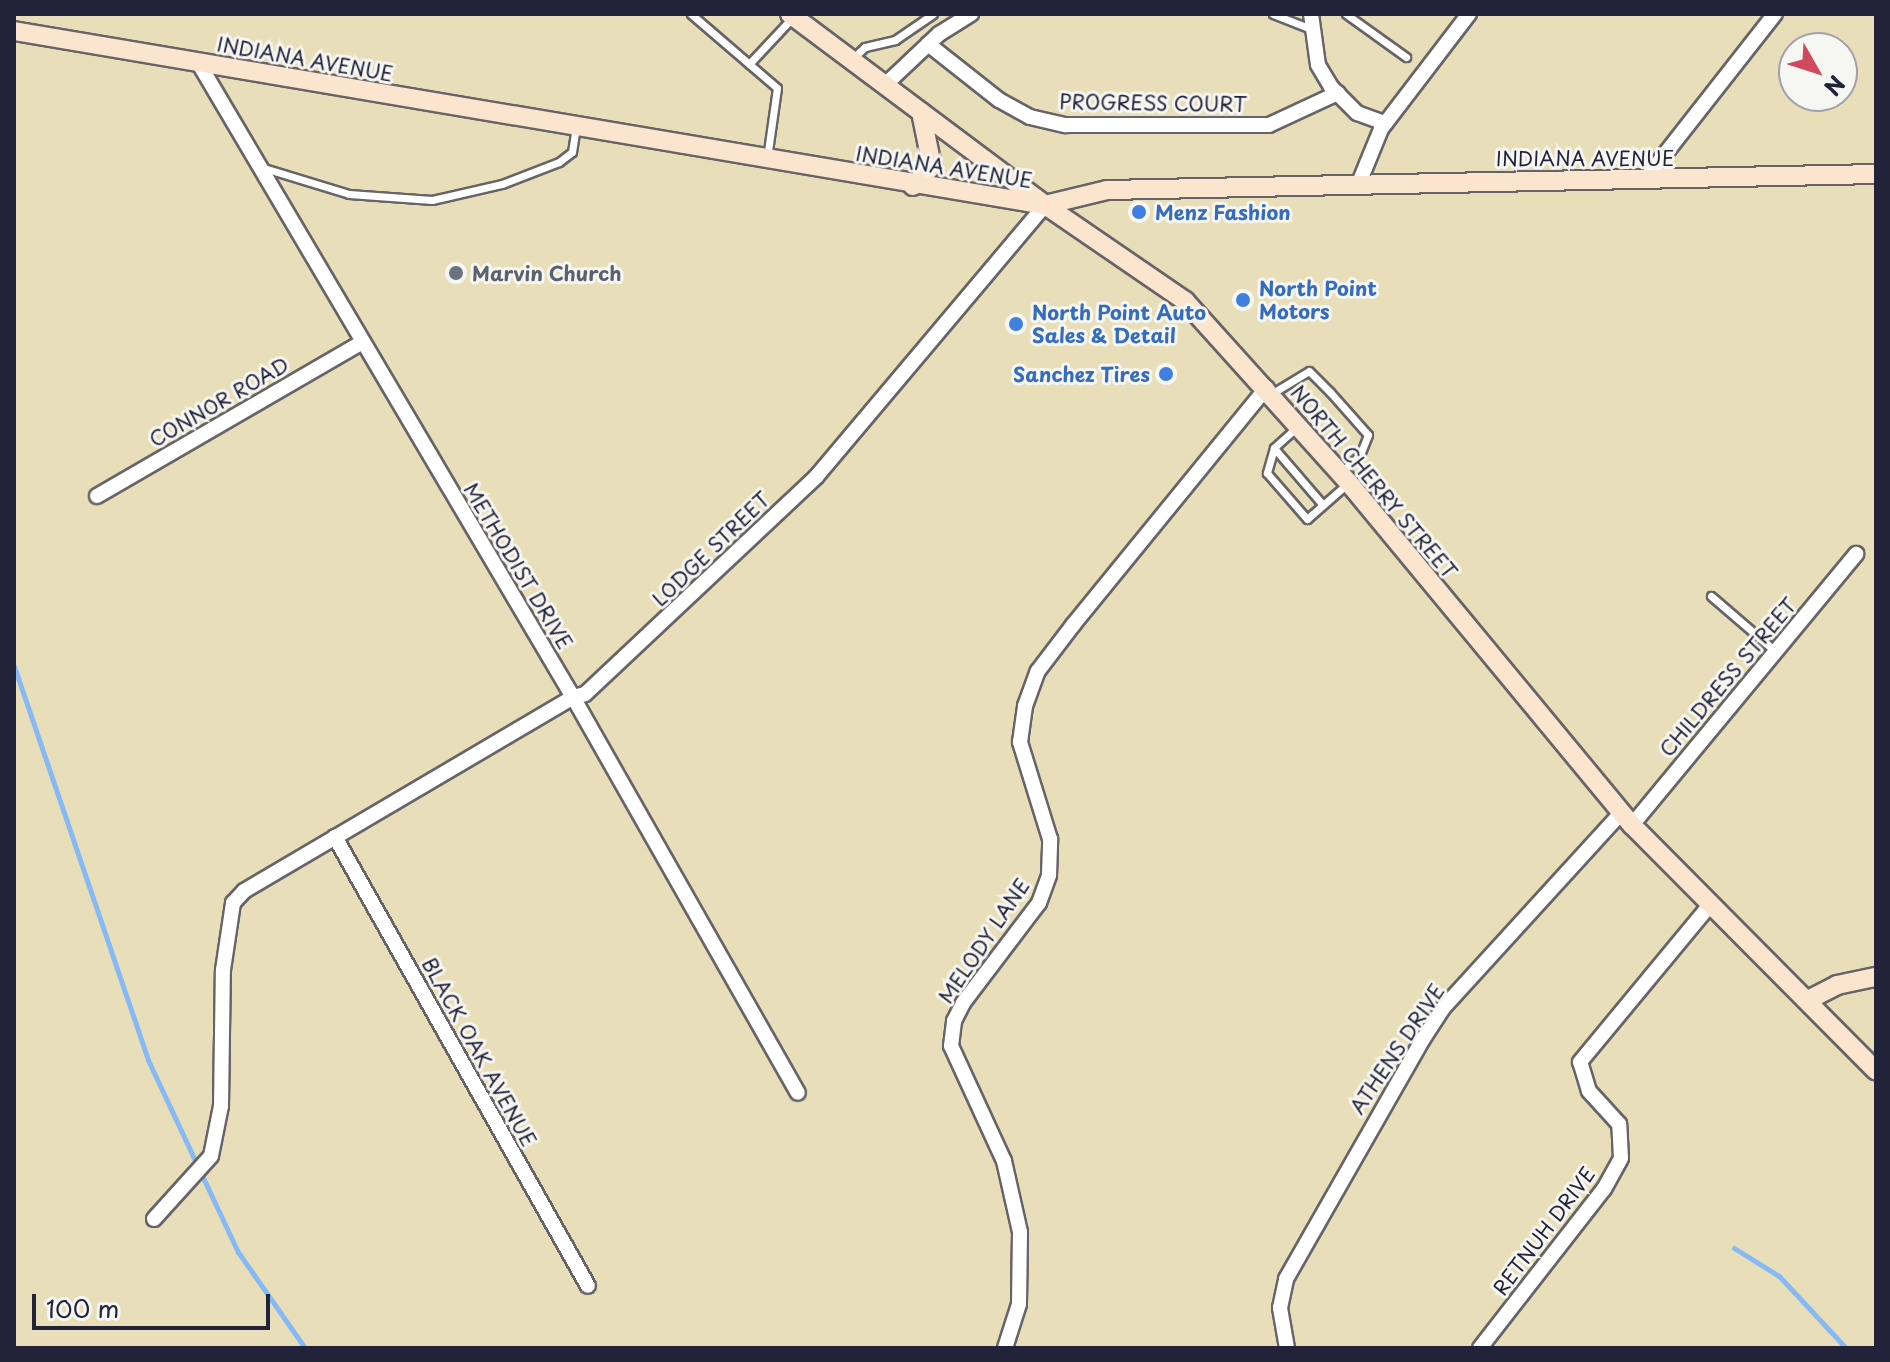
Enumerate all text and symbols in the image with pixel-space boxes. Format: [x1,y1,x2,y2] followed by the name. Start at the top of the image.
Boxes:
[215,32,395,86] street label: INDIANA AVENUE
[1778,32,1858,112] north arrow
[1817,69,1854,103] text: N
[1059,89,1247,117] street label: PROGRESS COURT
[854,141,1034,193] street label: INDIANA AVENUE
[1495,146,1675,170] street label: INDIANA AVENUE
[1155,200,1292,224] place label: Menz Fashion
[1130,203,1148,221] marker: Menz Fashion
[472,261,622,285] place label: Marvin Church
[447,264,465,282] marker: Marvin Church
[1259,276,1377,323] place label: North Point Motors
[1234,291,1252,309] marker: North Point Motors
[1032,300,1206,347] place label: North Point Auto Sales & Detail
[1007,315,1025,333] marker: North Point Auto Sales & Detail
[144,352,294,452] street label: CONNOR ROAD
[1012,362,1150,386] place label: Sanchez Tires
[1157,365,1175,383] marker: Sanchez Tires
[1285,379,1463,585] street label: NORTH CHERRY STREET
[459,478,577,654] street label: METHODIST DRIVE
[646,486,776,612] street label: LODGE STREET
[1654,592,1802,762] street label: CHILDRESS STREET
[933,874,1035,1008] street label: MELODY LANE
[418,954,540,1150] street label: BLACK OAK AVENUE
[1345,980,1449,1118] street label: ATHENS DRIVE
[1488,1162,1600,1300] street label: RETNUH DRIVE
[36,1278,274,1328] scale bar
[46,1290,119,1326] text: 100 m

